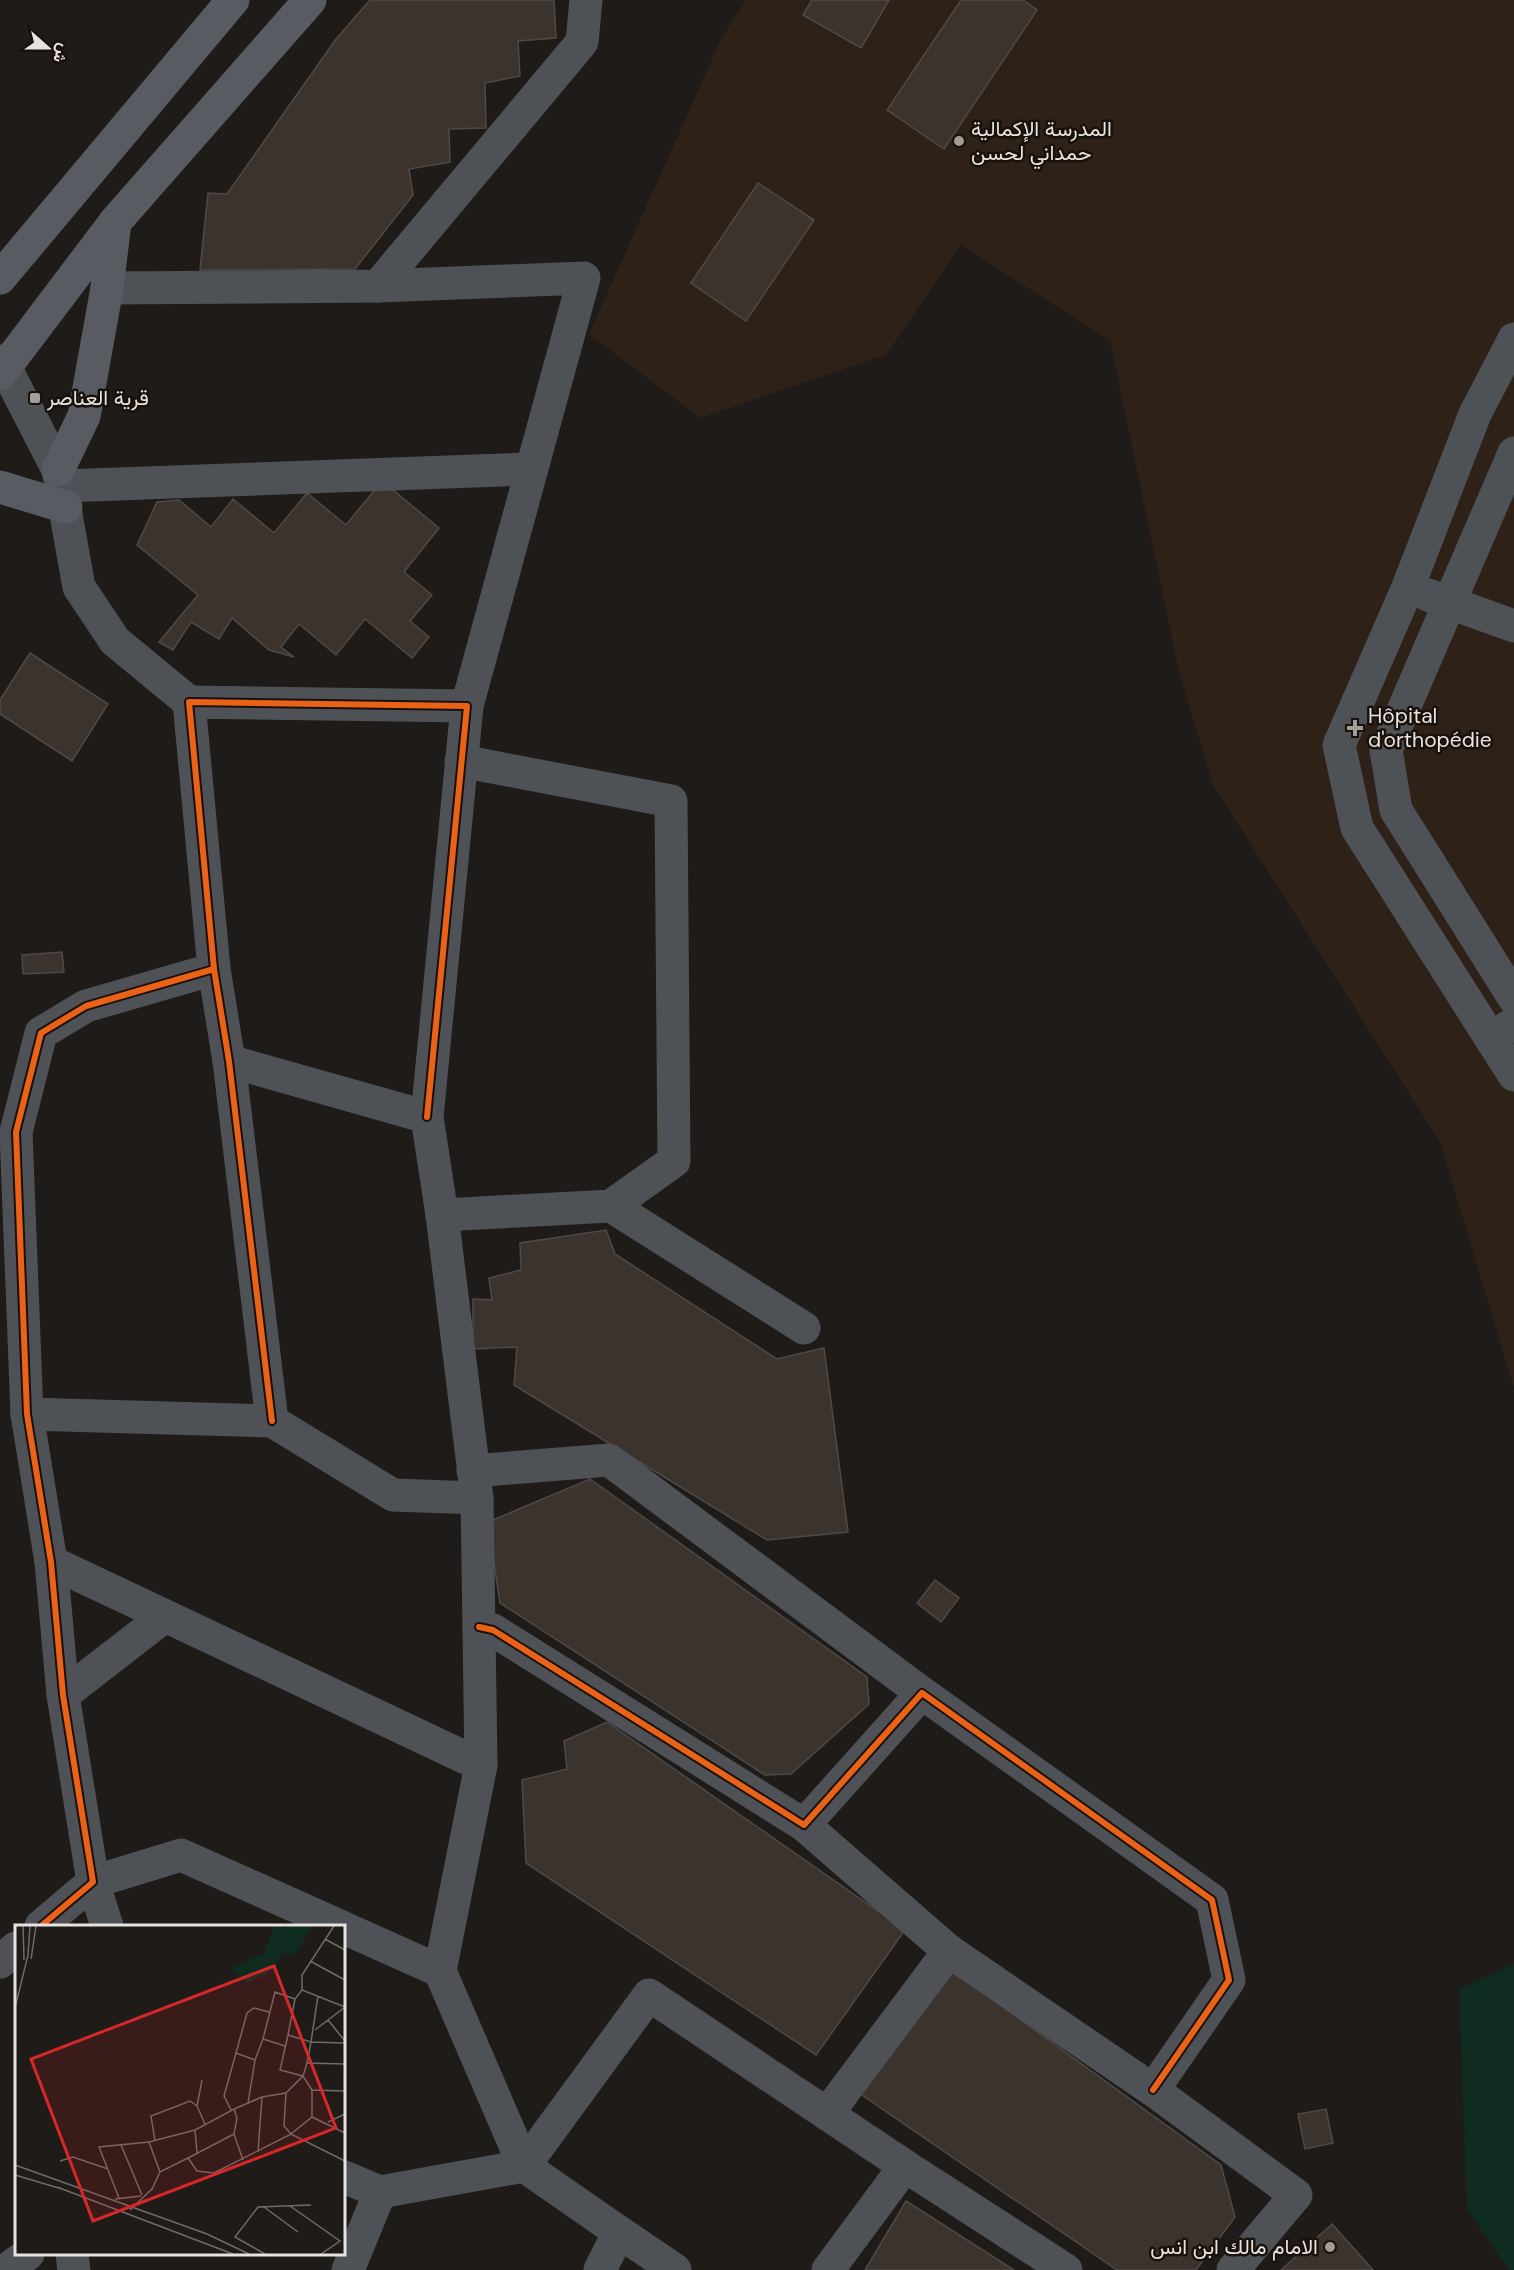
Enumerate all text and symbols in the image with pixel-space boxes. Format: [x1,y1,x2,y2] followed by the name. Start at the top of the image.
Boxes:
[18,18,78,78] north arrow
[48,40,75,66] text: ش
[971,115,1112,170] place label: المدرسة الإكمالية حمداني لحسن
[952,134,966,148] marker: المدرسة الإكمالية حمداني لحسن
[46,384,149,412] place label: قرية العناصر
[28,391,42,405] marker: قرية العناصر
[1368,702,1492,754] place label: Hôpital d'orthopédie
[1346,719,1364,737] marker: Hôpital d'orthopédie
[15,1925,345,2255] inset map
[1150,2233,1318,2261] place label: الامام مالك ابن انس
[1323,2240,1337,2254] marker: الامام مالك ابن انس

